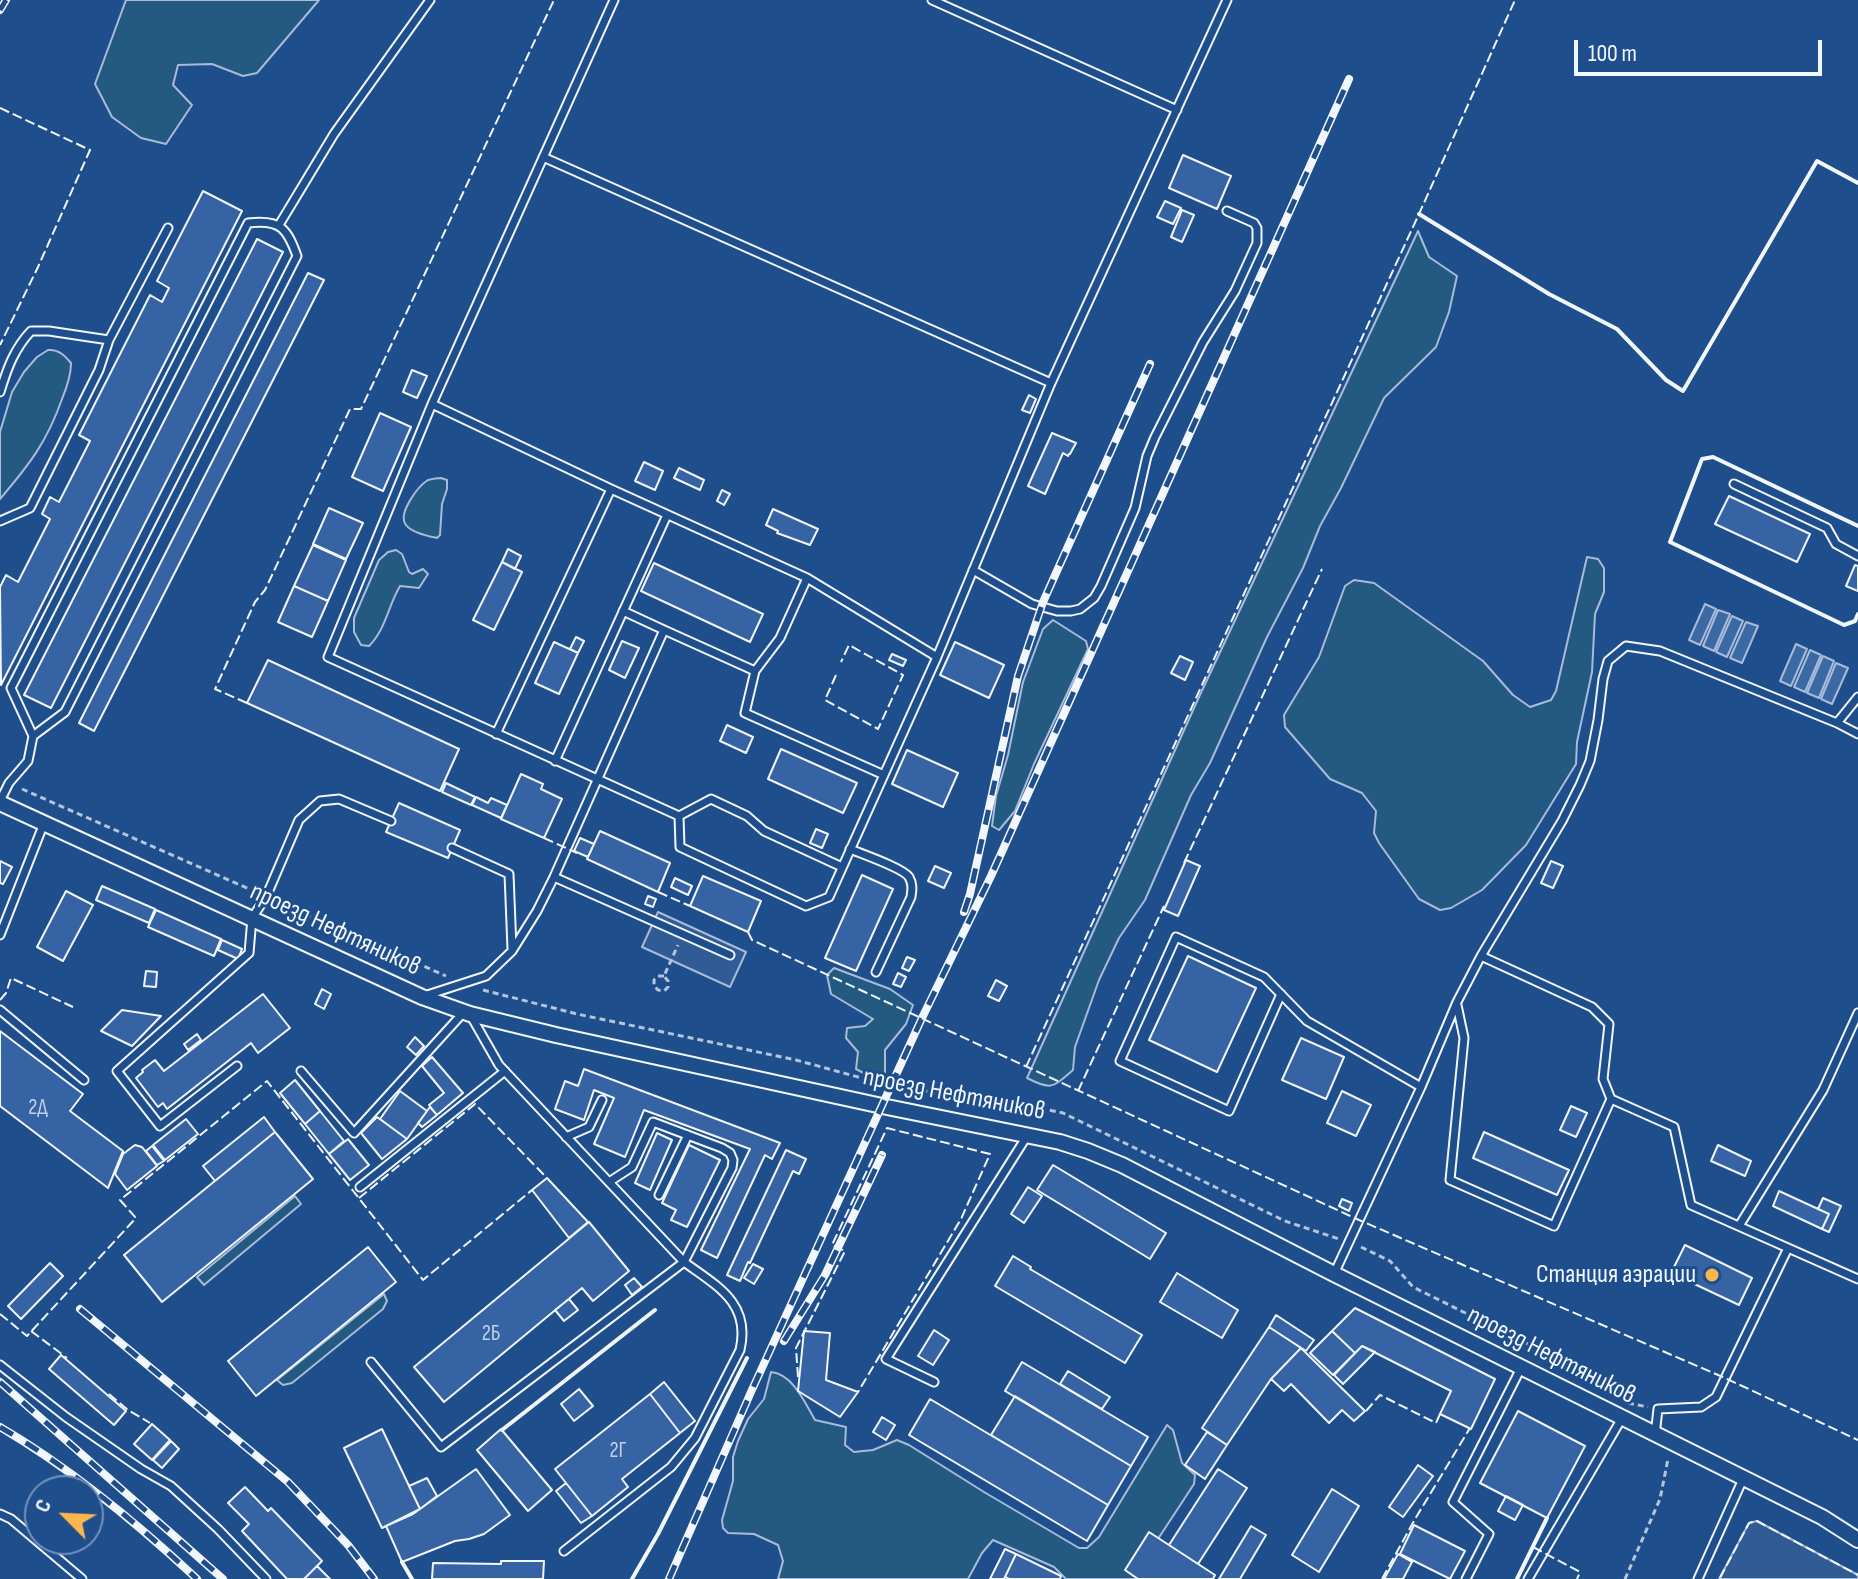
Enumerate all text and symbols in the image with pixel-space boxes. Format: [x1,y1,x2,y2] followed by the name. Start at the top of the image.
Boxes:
[1578,24,1826,74] scale bar
[1588,39,1637,68] text: 100 m
[245,877,425,983] street label: проезд Нефтяников
[860,1062,1048,1128] street label: проезд Нефтяников
[28,1095,48,1121] house number: 2Д
[1536,1259,1696,1291] place label: Станция аэрации
[1703,1266,1721,1284] marker: Станция аэрации
[1462,1300,1640,1412] street label: проезд Нефтяников
[482,1321,500,1347] house number: 2Б
[609,1438,627,1464] house number: 2Г
[24,1475,104,1555] north arrow
[29,1495,58,1517] text: С

